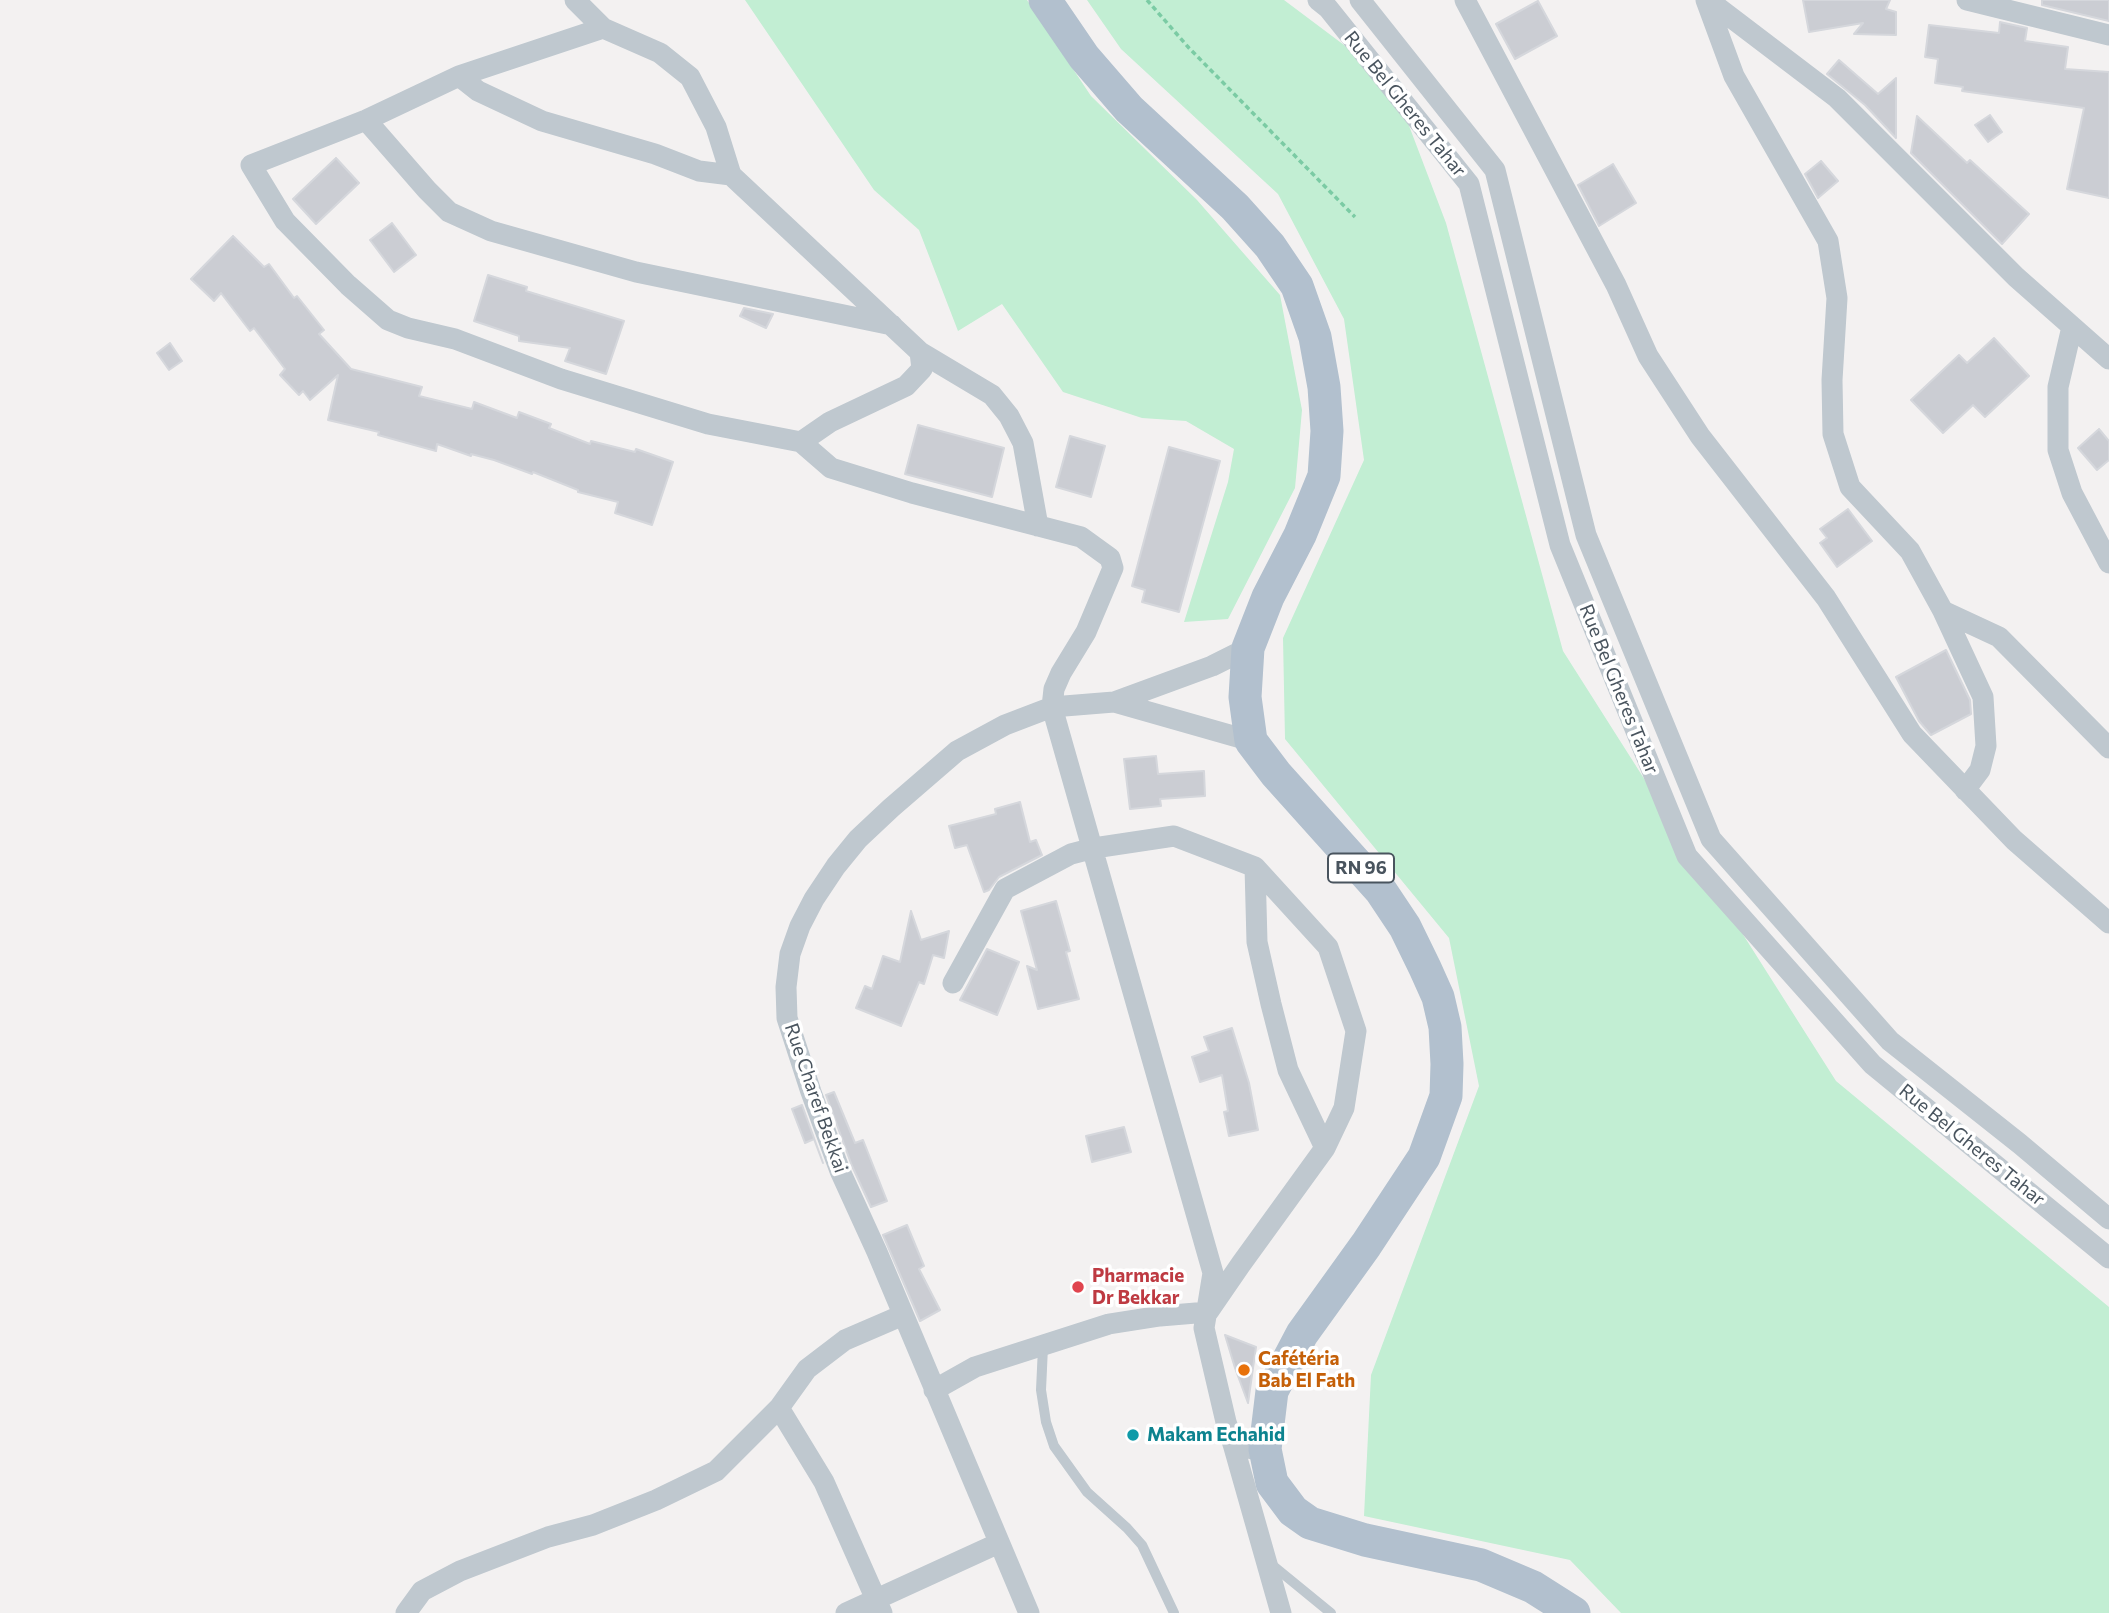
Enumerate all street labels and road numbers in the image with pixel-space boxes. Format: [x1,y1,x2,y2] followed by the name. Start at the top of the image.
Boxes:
[1339,27,1471,181] street label: Rue Bel Gheres Tahar
[1575,601,1663,777] street label: Rue Bel Gheres Tahar
[1328,854,1394,882] road number: RN 96
[780,1020,852,1176] street label: Rue Charef Bekkai
[1895,1079,2049,1211] street label: Rue Bel Gheres Tahar

